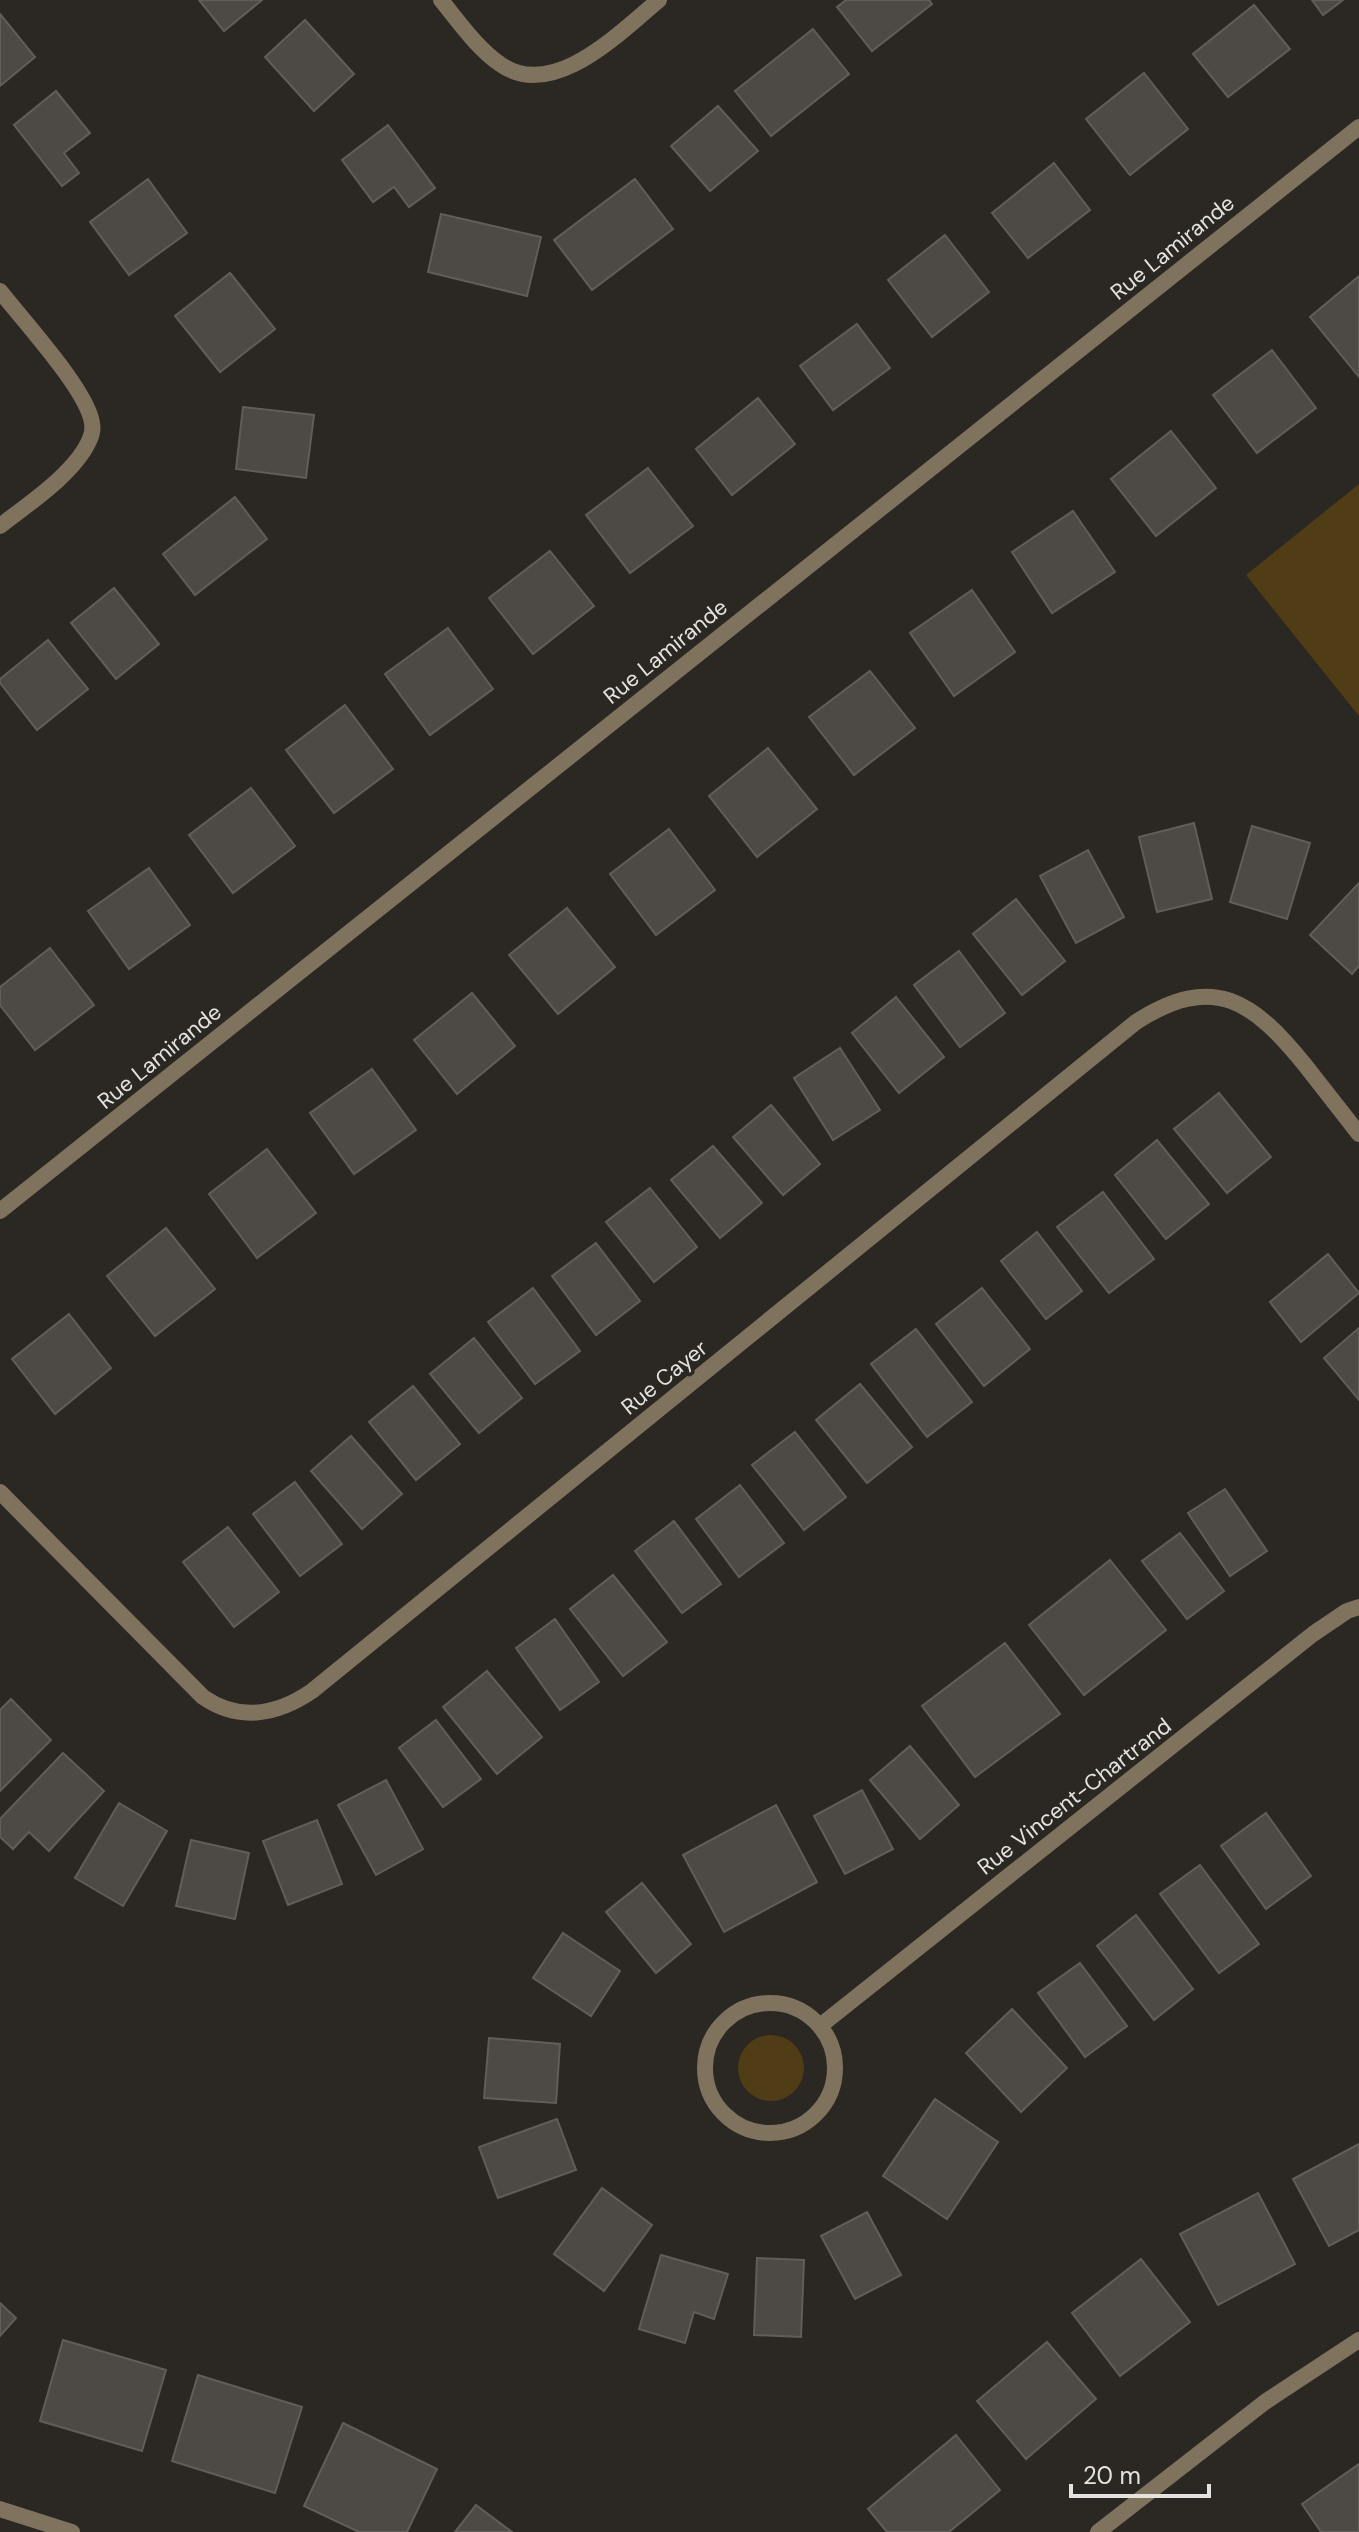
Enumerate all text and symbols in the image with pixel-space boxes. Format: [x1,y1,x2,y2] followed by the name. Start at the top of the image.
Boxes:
[1104,188,1240,306] street label: Rue Lamirande
[597,592,733,710] street label: Rue Lamirande
[91,997,227,1115] street label: Rue Lamirande
[615,1334,714,1421] street label: Rue Cayer
[971,1712,1177,1881] street label: Rue Vincent-Chartrand
[1071,2448,1209,2498] scale bar
[1083,2460,1141,2491] text: 20 m

